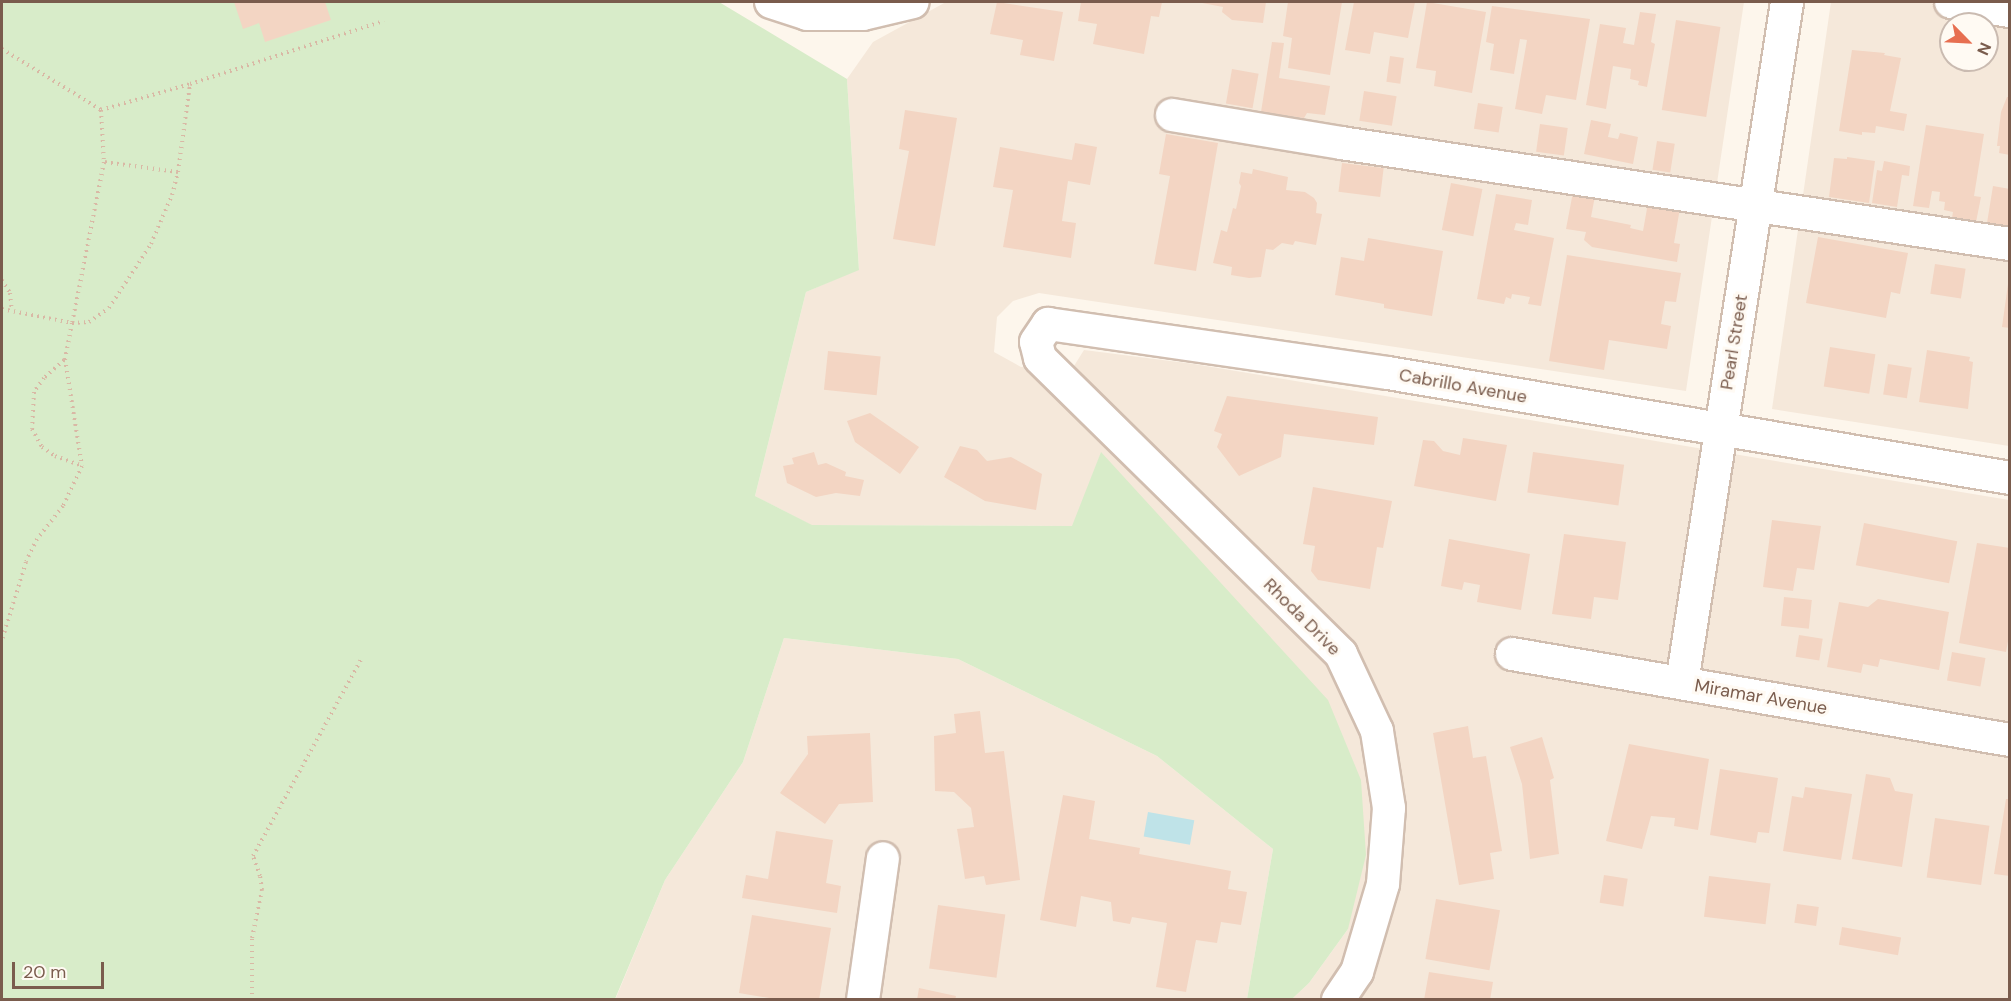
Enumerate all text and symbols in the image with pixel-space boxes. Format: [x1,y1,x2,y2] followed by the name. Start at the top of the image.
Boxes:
[1939,12,1999,72] north arrow
[1972,39,1996,58] text: N
[1716,293,1752,391] street label: Pearl Street
[1397,364,1529,408] street label: Cabrillo Avenue
[1259,574,1345,660] street label: Rhoda Drive
[1693,675,1829,719] street label: Miramar Avenue
[15,950,106,988] scale bar
[23,960,66,984] text: 20 m

